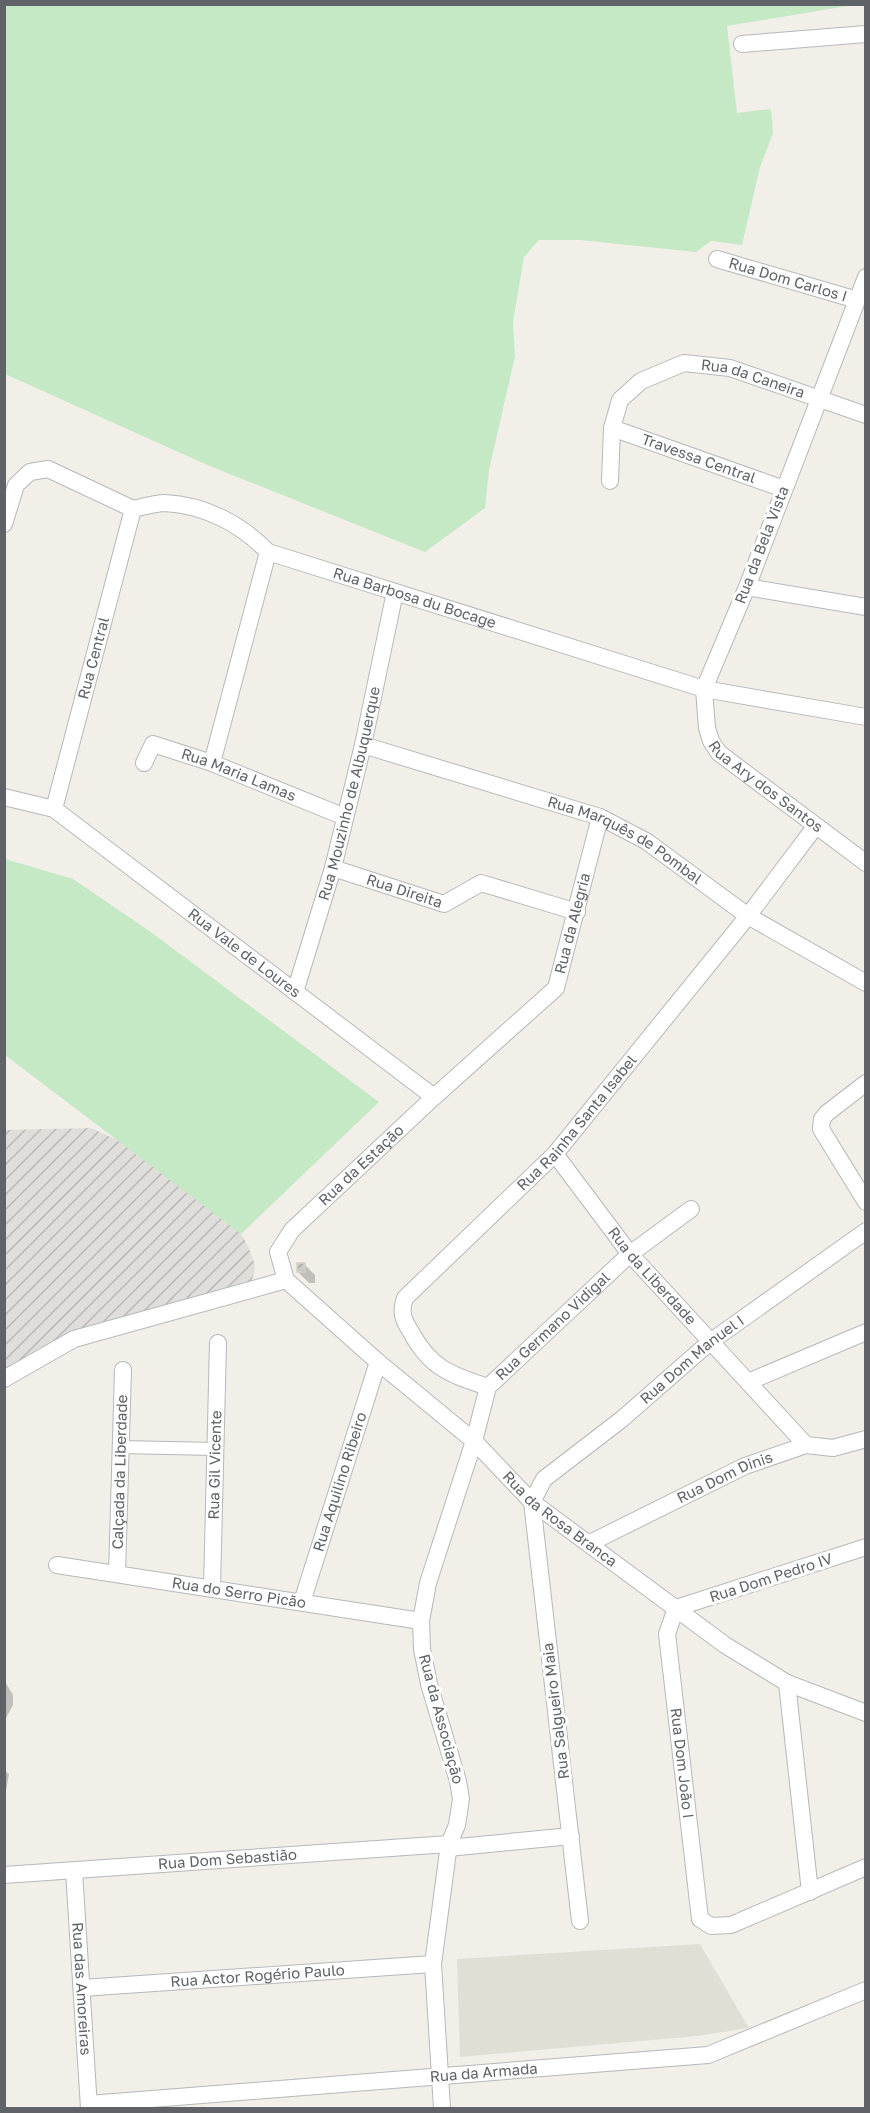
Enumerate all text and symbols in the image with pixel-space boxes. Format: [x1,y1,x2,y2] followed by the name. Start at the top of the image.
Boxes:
[727,253,850,305] street label: Rua Dom Carlos I
[700,355,807,401] street label: Rua da Caneira
[640,429,759,486] street label: Travessa Central
[730,483,792,606] street label: Rua da Bela Vista
[331,563,499,631] street label: Rua Barbosa du Bocage
[73,615,112,701] street label: Rua Central
[314,684,383,902] street label: Rua Mouzinho de Albuquerque
[705,737,827,836] street label: Rua Ary dos Santos
[179,744,299,804] street label: Rua Maria Lamas
[546,792,706,887] street label: Rua Marquês de Pombal
[364,869,445,911] street label: Rua Direita
[550,871,593,976] street label: Rua da Alegria
[185,904,305,1001] street label: Rua Vale de Loures
[513,1051,640,1194] street label: Rua Rainha Santa Isabel
[314,1120,407,1209] street label: Rua da Estação
[605,1223,701,1328] street label: Rua da Liberdade
[491,1268,613,1383] street label: Rua Germano Vidigal
[636,1311,747,1407] street label: Rua Dom Manuel I
[108,1394,130,1550] street label: Calçada da Liberdade
[204,1410,224,1520] street label: Rua Gil Vicente
[309,1410,370,1554] street label: Rua Aquilino Ribeiro
[674,1447,775,1506] street label: Rua Dom Dinis
[499,1467,621,1570] street label: Rua da Rosa Branca
[707,1549,835,1605] street label: Rua Dom Pedro IV
[171,1573,307,1611] street label: Rua do Serro Picão
[538,1642,572,1780] street label: Rua Salgueiro Maia
[416,1652,468,1786] street label: Rua da Associação
[668,1707,698,1819] street label: Rua Dom João I
[157,1845,298,1872] street label: Rua Dom Sebastião
[69,1921,96,2056] street label: Rua das Amoreiras
[170,1960,345,1990] street label: Rua Actor Rogério Paulo
[429,2059,538,2085] street label: Rua da Armada

